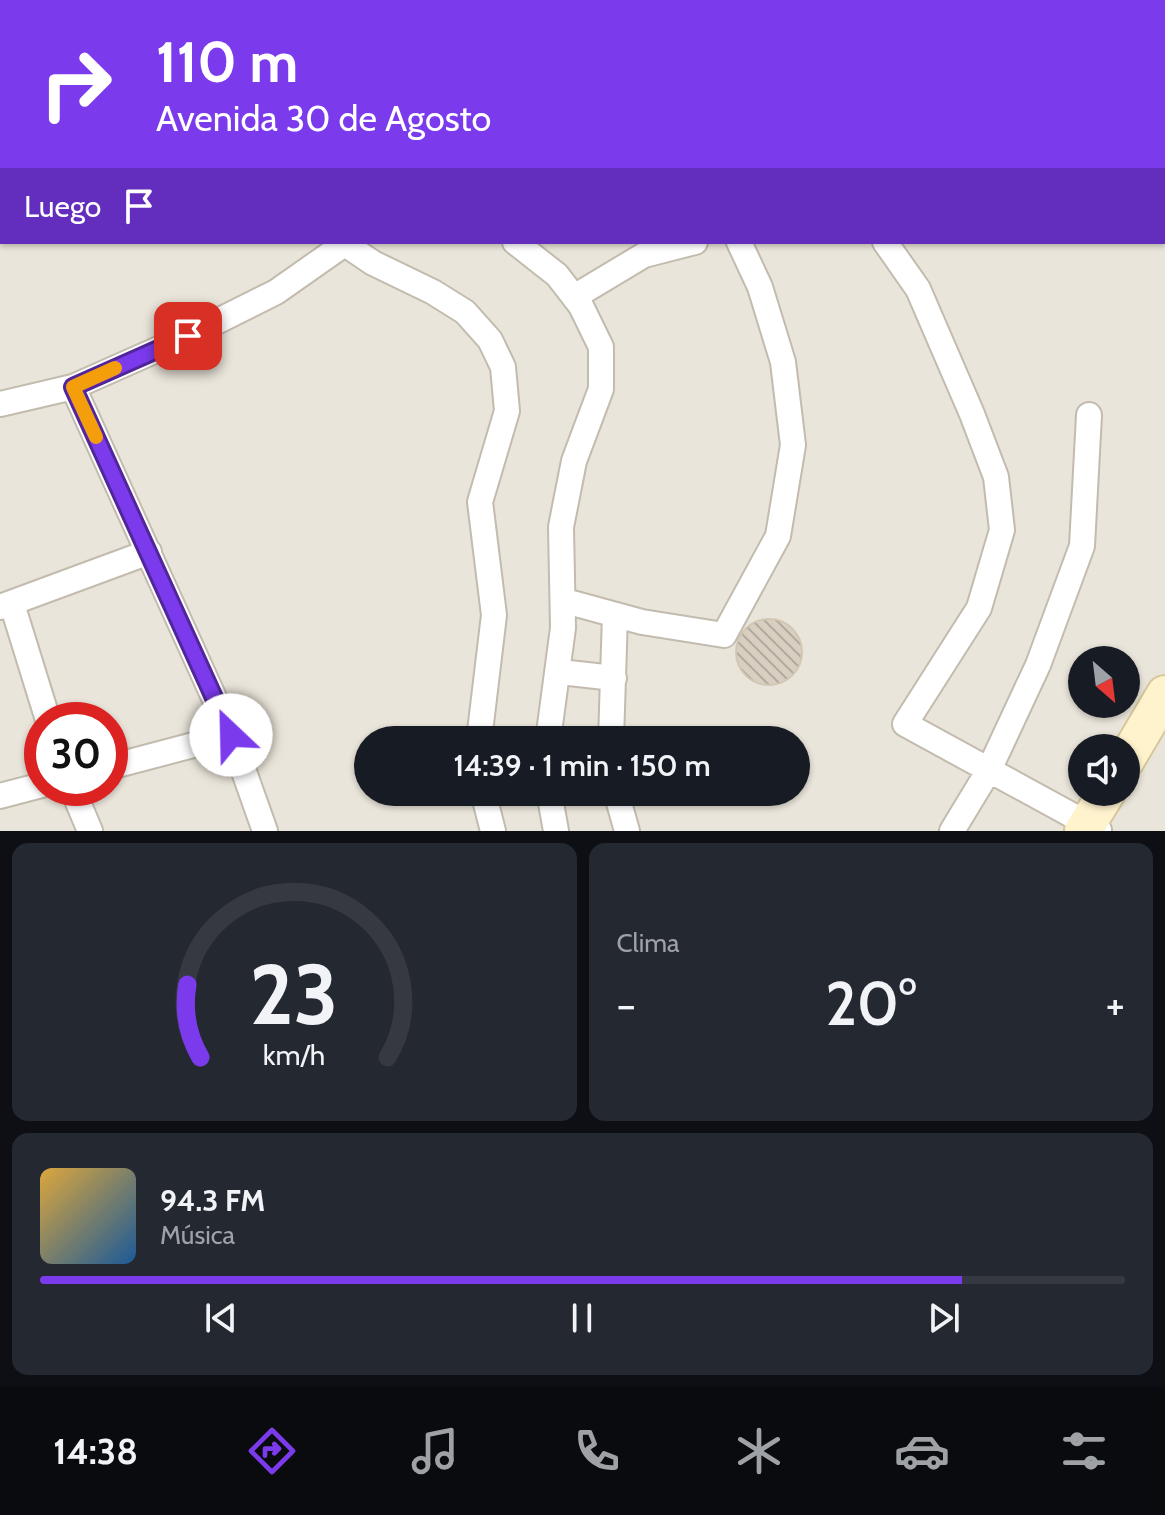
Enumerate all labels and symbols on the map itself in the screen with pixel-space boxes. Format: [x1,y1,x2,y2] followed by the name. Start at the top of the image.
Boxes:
[154,302,222,370] pin
[1068,646,1140,718] north arrow
[189,693,273,777] position arrow
[24,702,128,806] speed limit sign: 30

